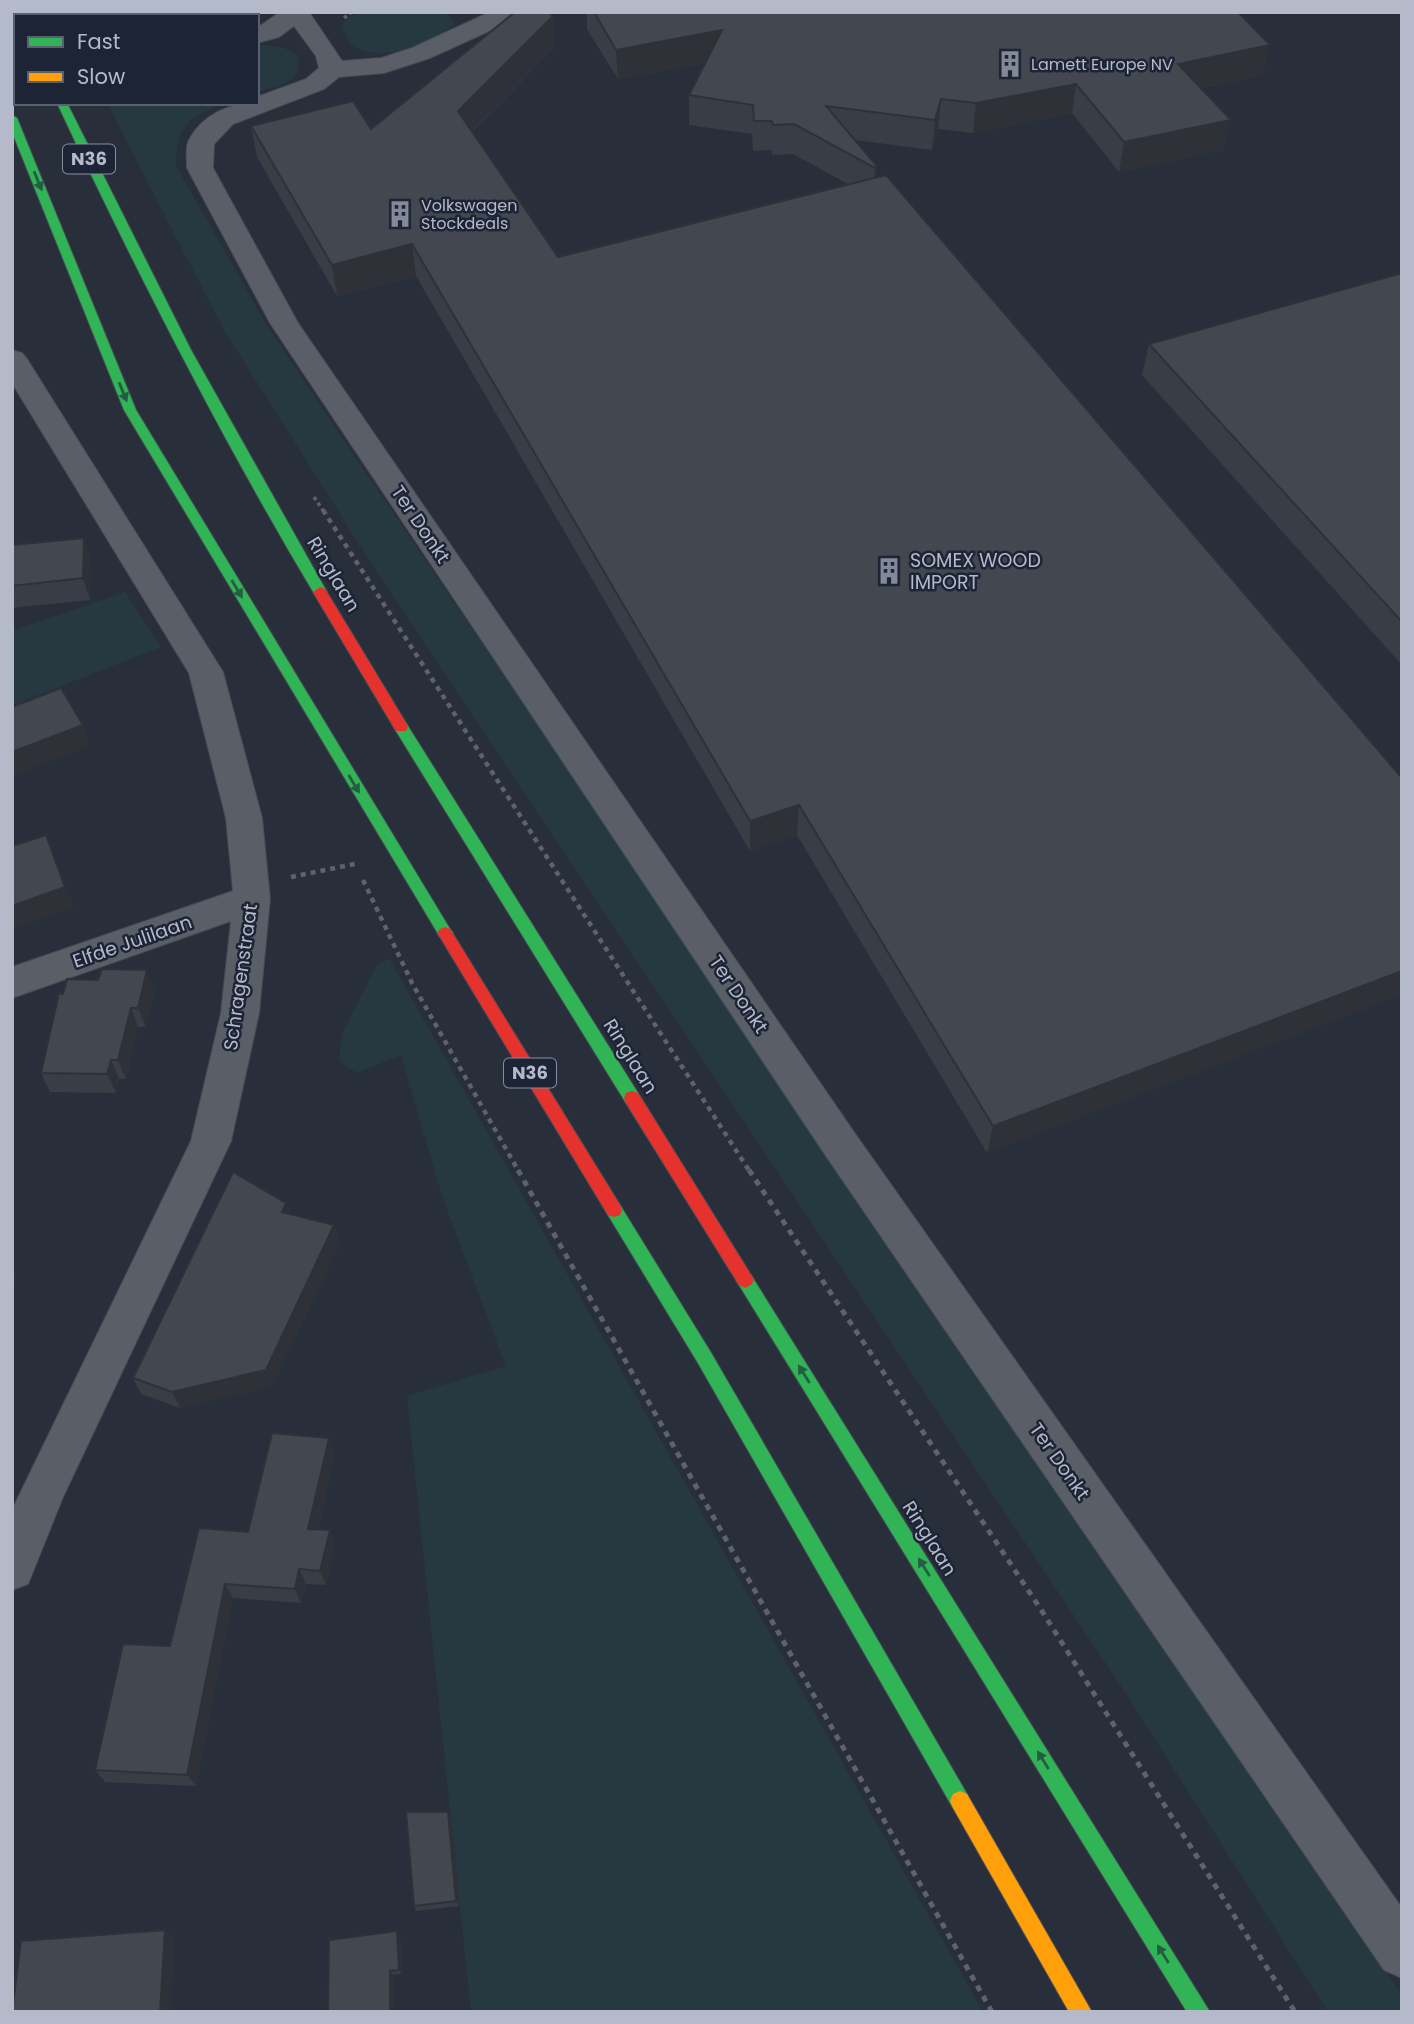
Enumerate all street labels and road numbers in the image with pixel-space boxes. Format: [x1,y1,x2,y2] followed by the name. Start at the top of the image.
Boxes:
[63,144,115,174] road number: N36
[385,480,457,569] street label: Ter Donkt
[300,531,367,617] street label: Ringlaan
[217,902,264,1052] street label: Schragenstraat
[69,908,195,975] street label: Elfde Julilaan
[703,950,775,1039] street label: Ter Donkt
[597,1014,664,1099] street label: Ringlaan
[504,1058,556,1088] road number: N36
[1023,1417,1096,1505] street label: Ter Donkt
[896,1496,963,1581] street label: Ringlaan

